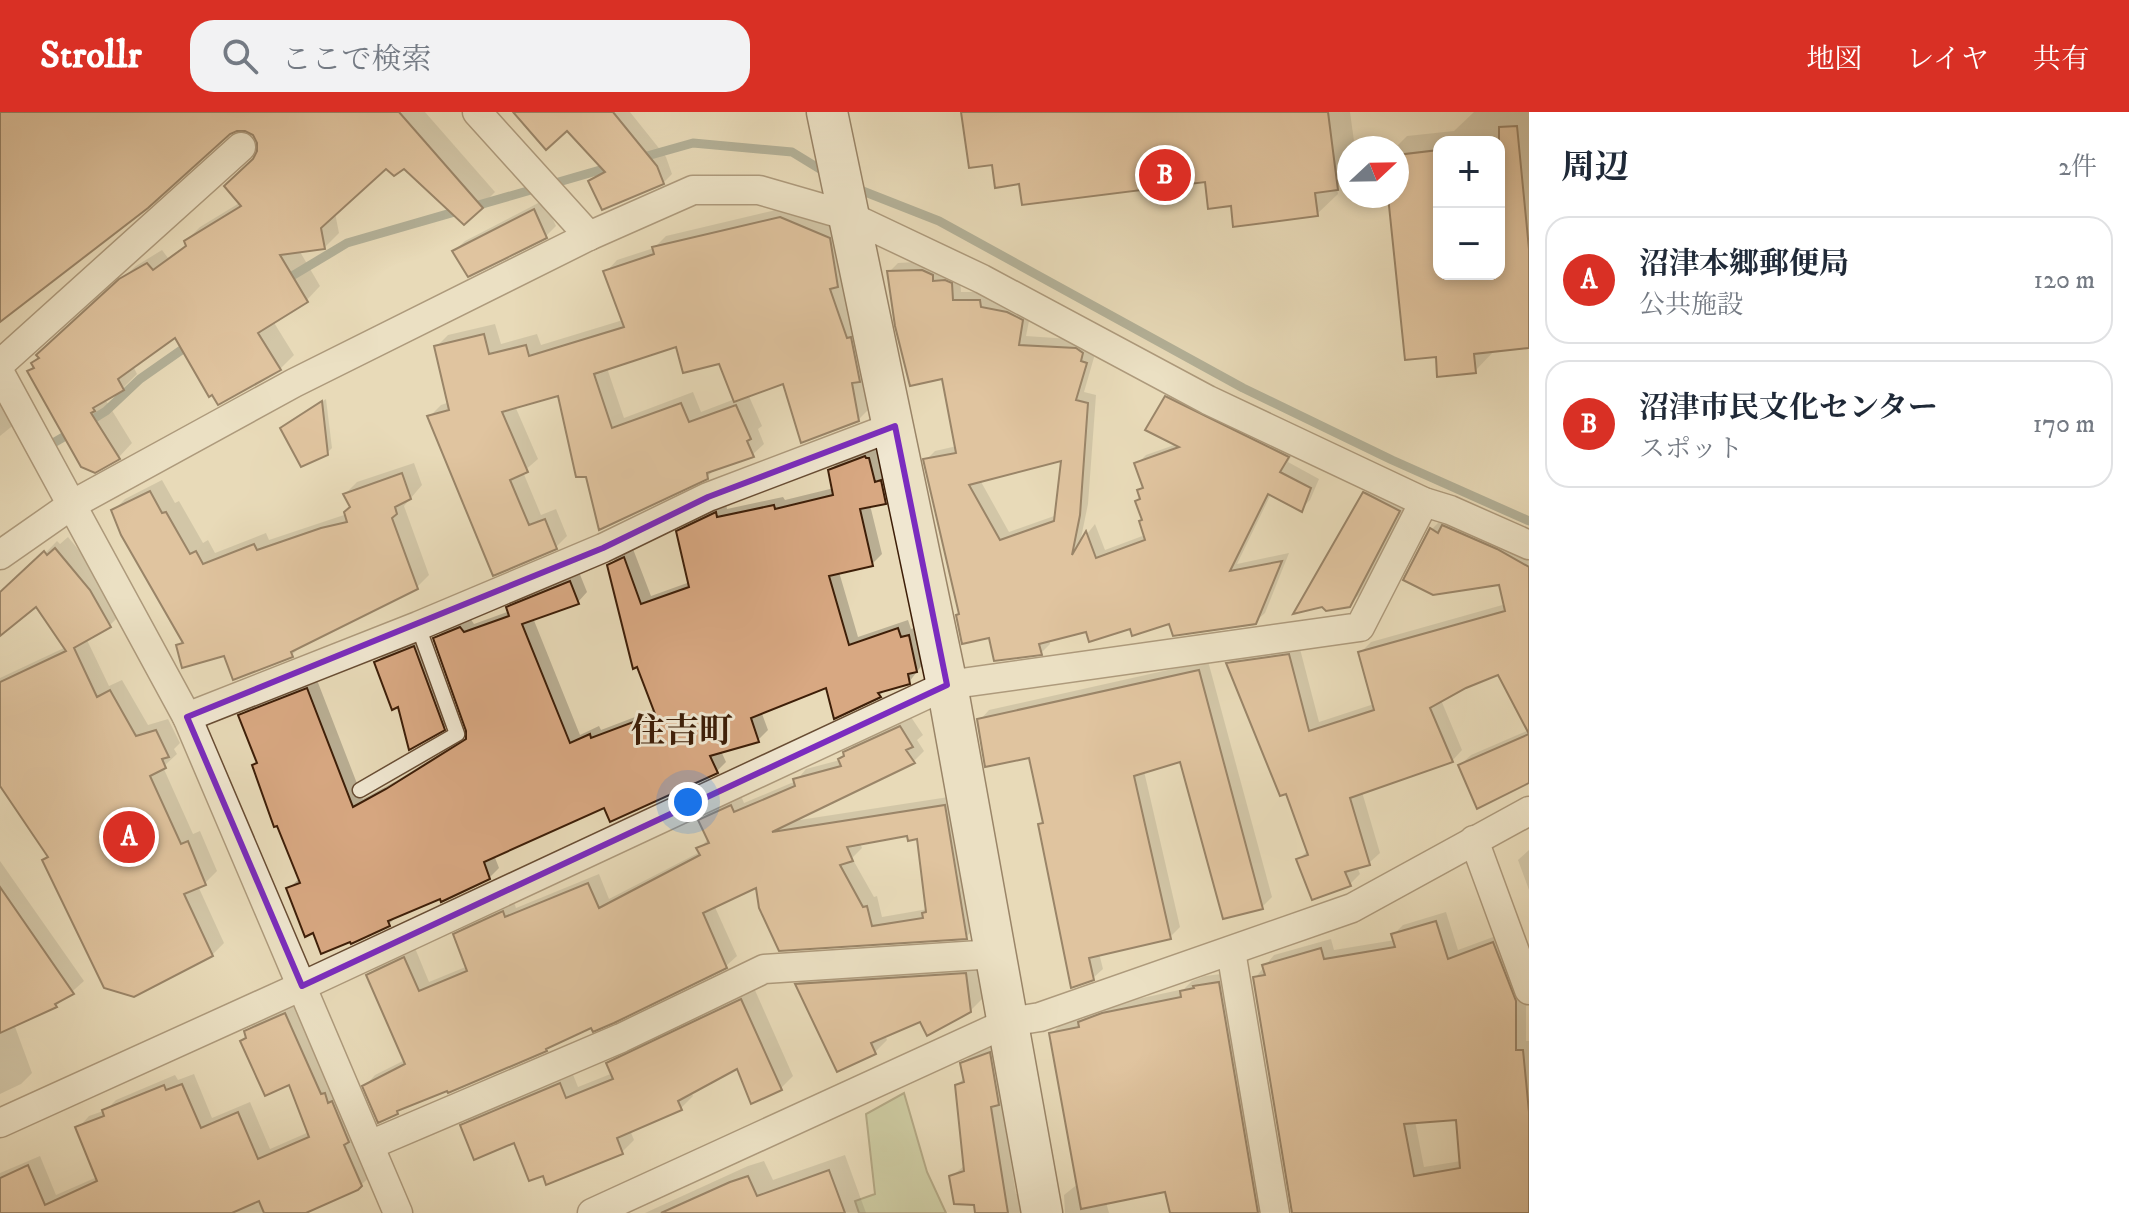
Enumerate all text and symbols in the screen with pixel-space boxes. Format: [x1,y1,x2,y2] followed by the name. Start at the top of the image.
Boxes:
[190,20,750,92] search box
[40,32,142,80] text: Strollr
[218,34,262,78] icon: search
[282,42,432,79] text: ここで検索
[1806,42,1862,77] text: 地図
[1906,42,1989,77] text: レイヤ
[2033,42,2089,77] text: 共有
[1337,136,1409,208] north arrow
[1433,136,1505,280] map controls
[1433,136,1505,208] button: +
[1139,145,1191,205] pin: B
[1561,147,1629,189] text: 周辺
[2058,151,2097,184] text: 2件
[1433,208,1505,280] button: −
[1639,246,1849,283] text: 沼津本郷郵便局
[1581,264,1597,297] text: A
[2034,264,2095,297] text: 120 m
[1639,289,1743,322] text: 公共施設
[1639,390,1938,427] text: 沼津市民文化センター
[1581,408,1597,441] text: B
[2033,408,2095,441] text: 170 m
[1639,433,1743,466] text: スポット
[631,711,733,753] district label: 住吉町
[668,782,708,822] your location
[103,807,155,867] pin: A

